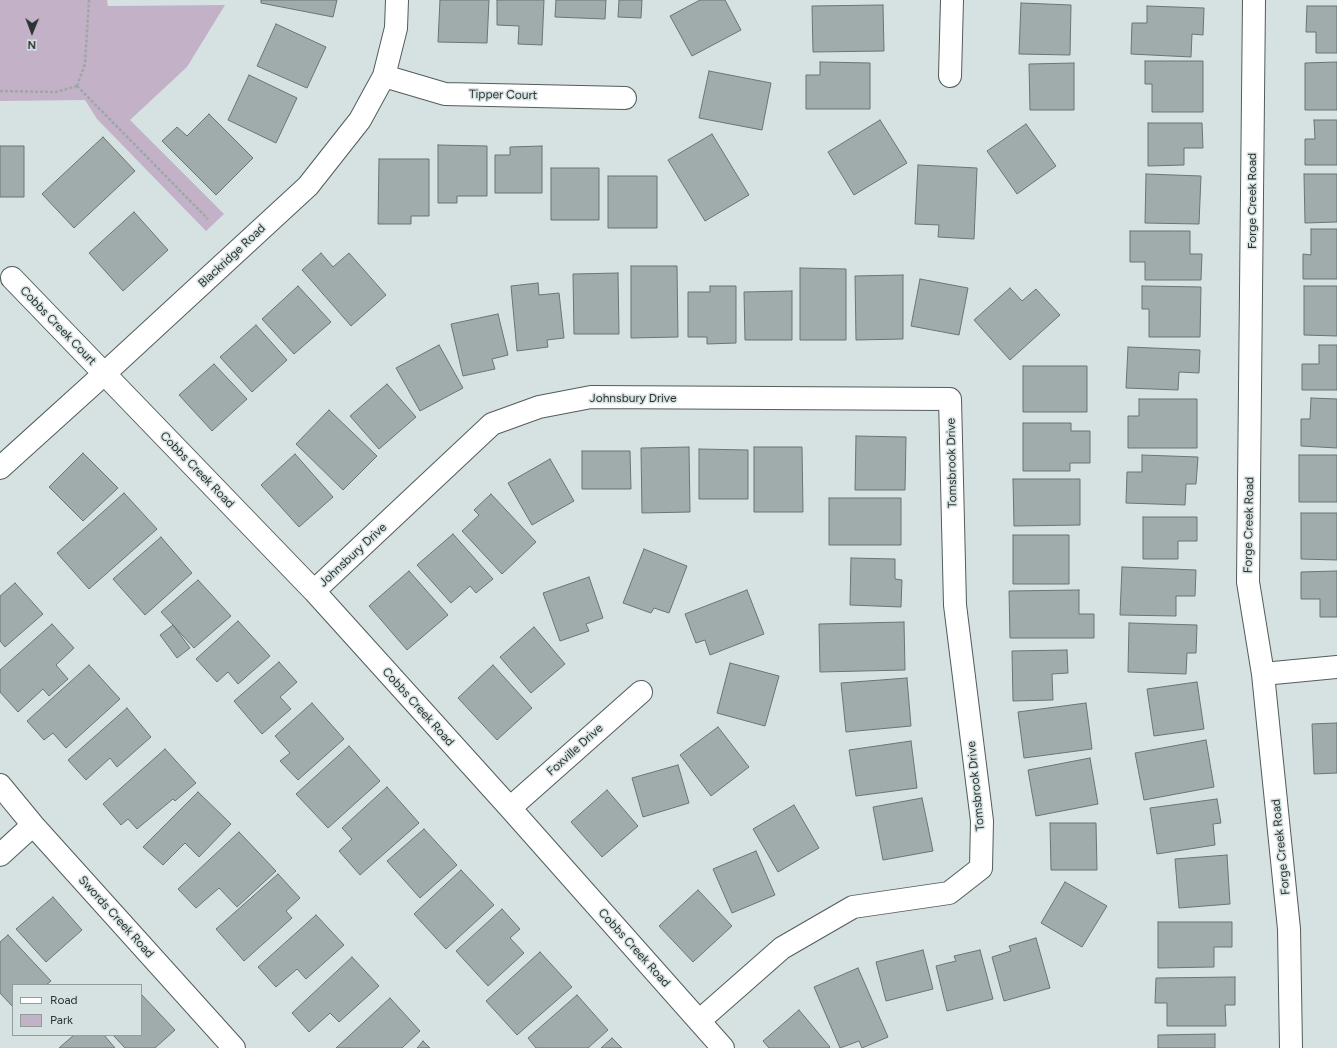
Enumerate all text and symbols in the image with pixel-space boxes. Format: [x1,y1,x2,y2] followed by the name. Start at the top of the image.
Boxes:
[12,12,52,52] north arrow
[27,38,36,51] text: N
[469,87,537,103] street label: Tipper Court
[1245,153,1259,249] street label: Forge Creek Road
[195,221,269,291] street label: Blackridge Road
[17,284,99,368] street label: Cobbs Creek Court
[590,391,676,405] street label: Johnsbury Drive
[944,418,960,508] street label: Tomsbrook Drive
[157,429,237,511] street label: Cobbs Creek Road
[1241,477,1257,573] street label: Forge Creek Road
[316,520,390,590] street label: Johnsbury Drive
[379,665,457,749] street label: Cobbs Creek Road
[544,721,606,779] street label: Foxville Drive
[964,740,988,832] street label: Tomsbrook Drive
[1269,798,1293,896] street label: Forge Creek Road
[75,873,157,961] street label: Swords Creek Road
[595,906,673,990] street label: Cobbs Creek Road
[12,984,142,1036] legend
[50,993,78,1007] text: Road
[50,1013,73,1027] text: Park

